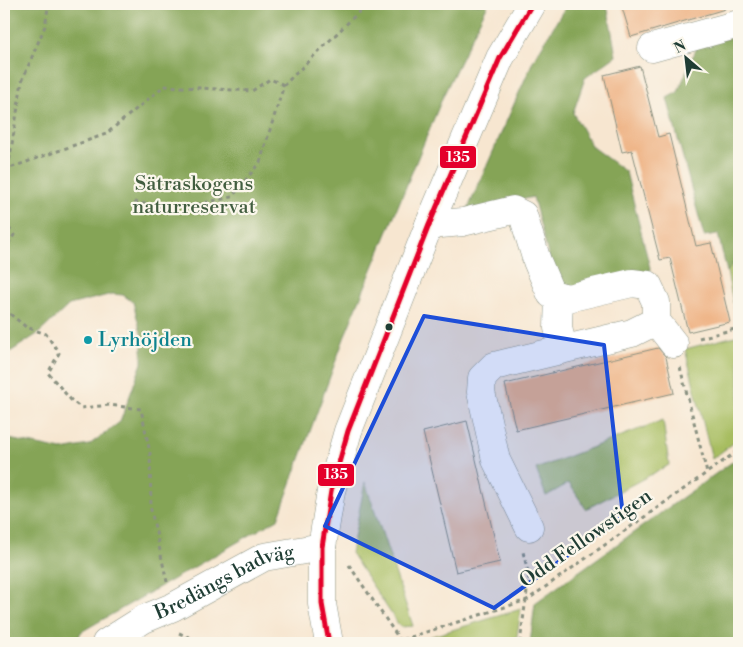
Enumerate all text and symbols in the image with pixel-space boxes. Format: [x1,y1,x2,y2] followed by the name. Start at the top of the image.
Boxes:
[660,32,710,82] north arrow
[671,37,689,58] text: N
[439,145,477,169] line badge: 135
[446,149,470,167] text: 135
[132,172,256,220] park label: Sätraskogens naturreservat
[384,322,394,332] unlabelled marker
[98,328,192,353] place label: Lyrhöjden
[82,334,94,346] marker: Lyrhöjden
[317,463,355,487] line badge: 135
[324,466,348,484] text: 135
[515,484,657,594] street label: Odd Fellowstigen
[150,539,297,626] street label: Bredängs badväg

